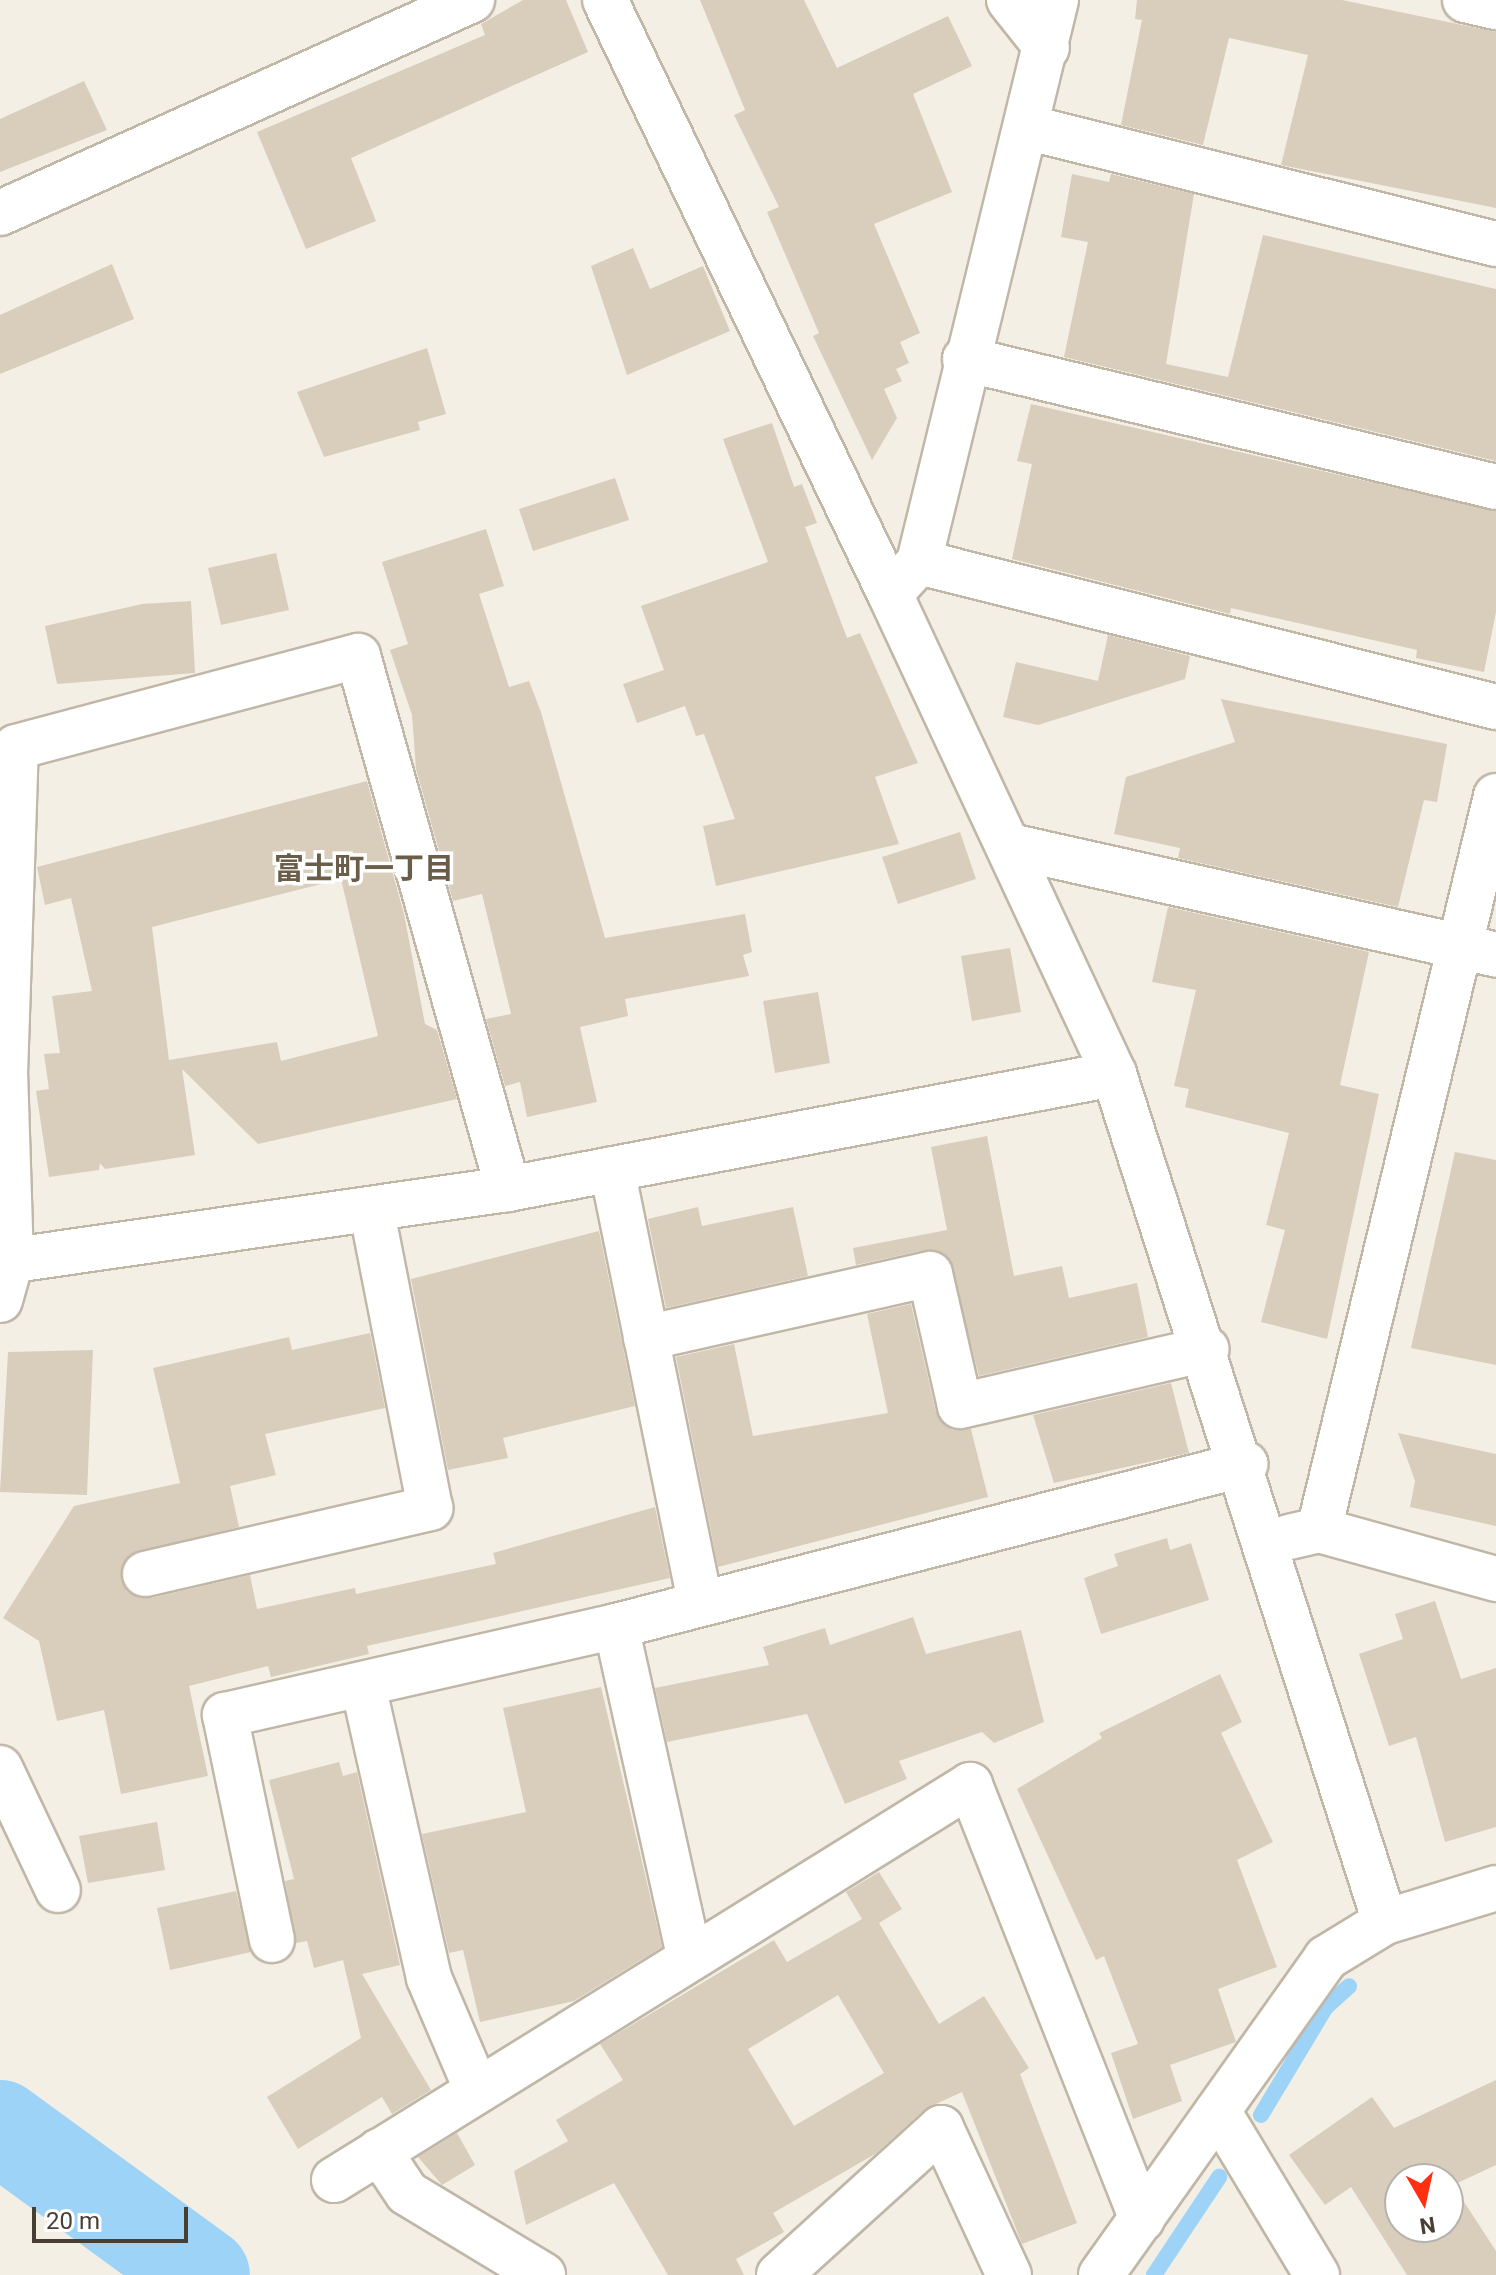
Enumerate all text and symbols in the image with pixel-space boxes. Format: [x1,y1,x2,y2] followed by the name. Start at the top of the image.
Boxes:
[274,851,454,887] district label: 富士町一丁目
[1384,2163,1464,2243] north arrow
[36,2191,192,2241] scale bar
[46,2207,100,2235] text: 20 m
[1418,2212,1437,2239] text: N

